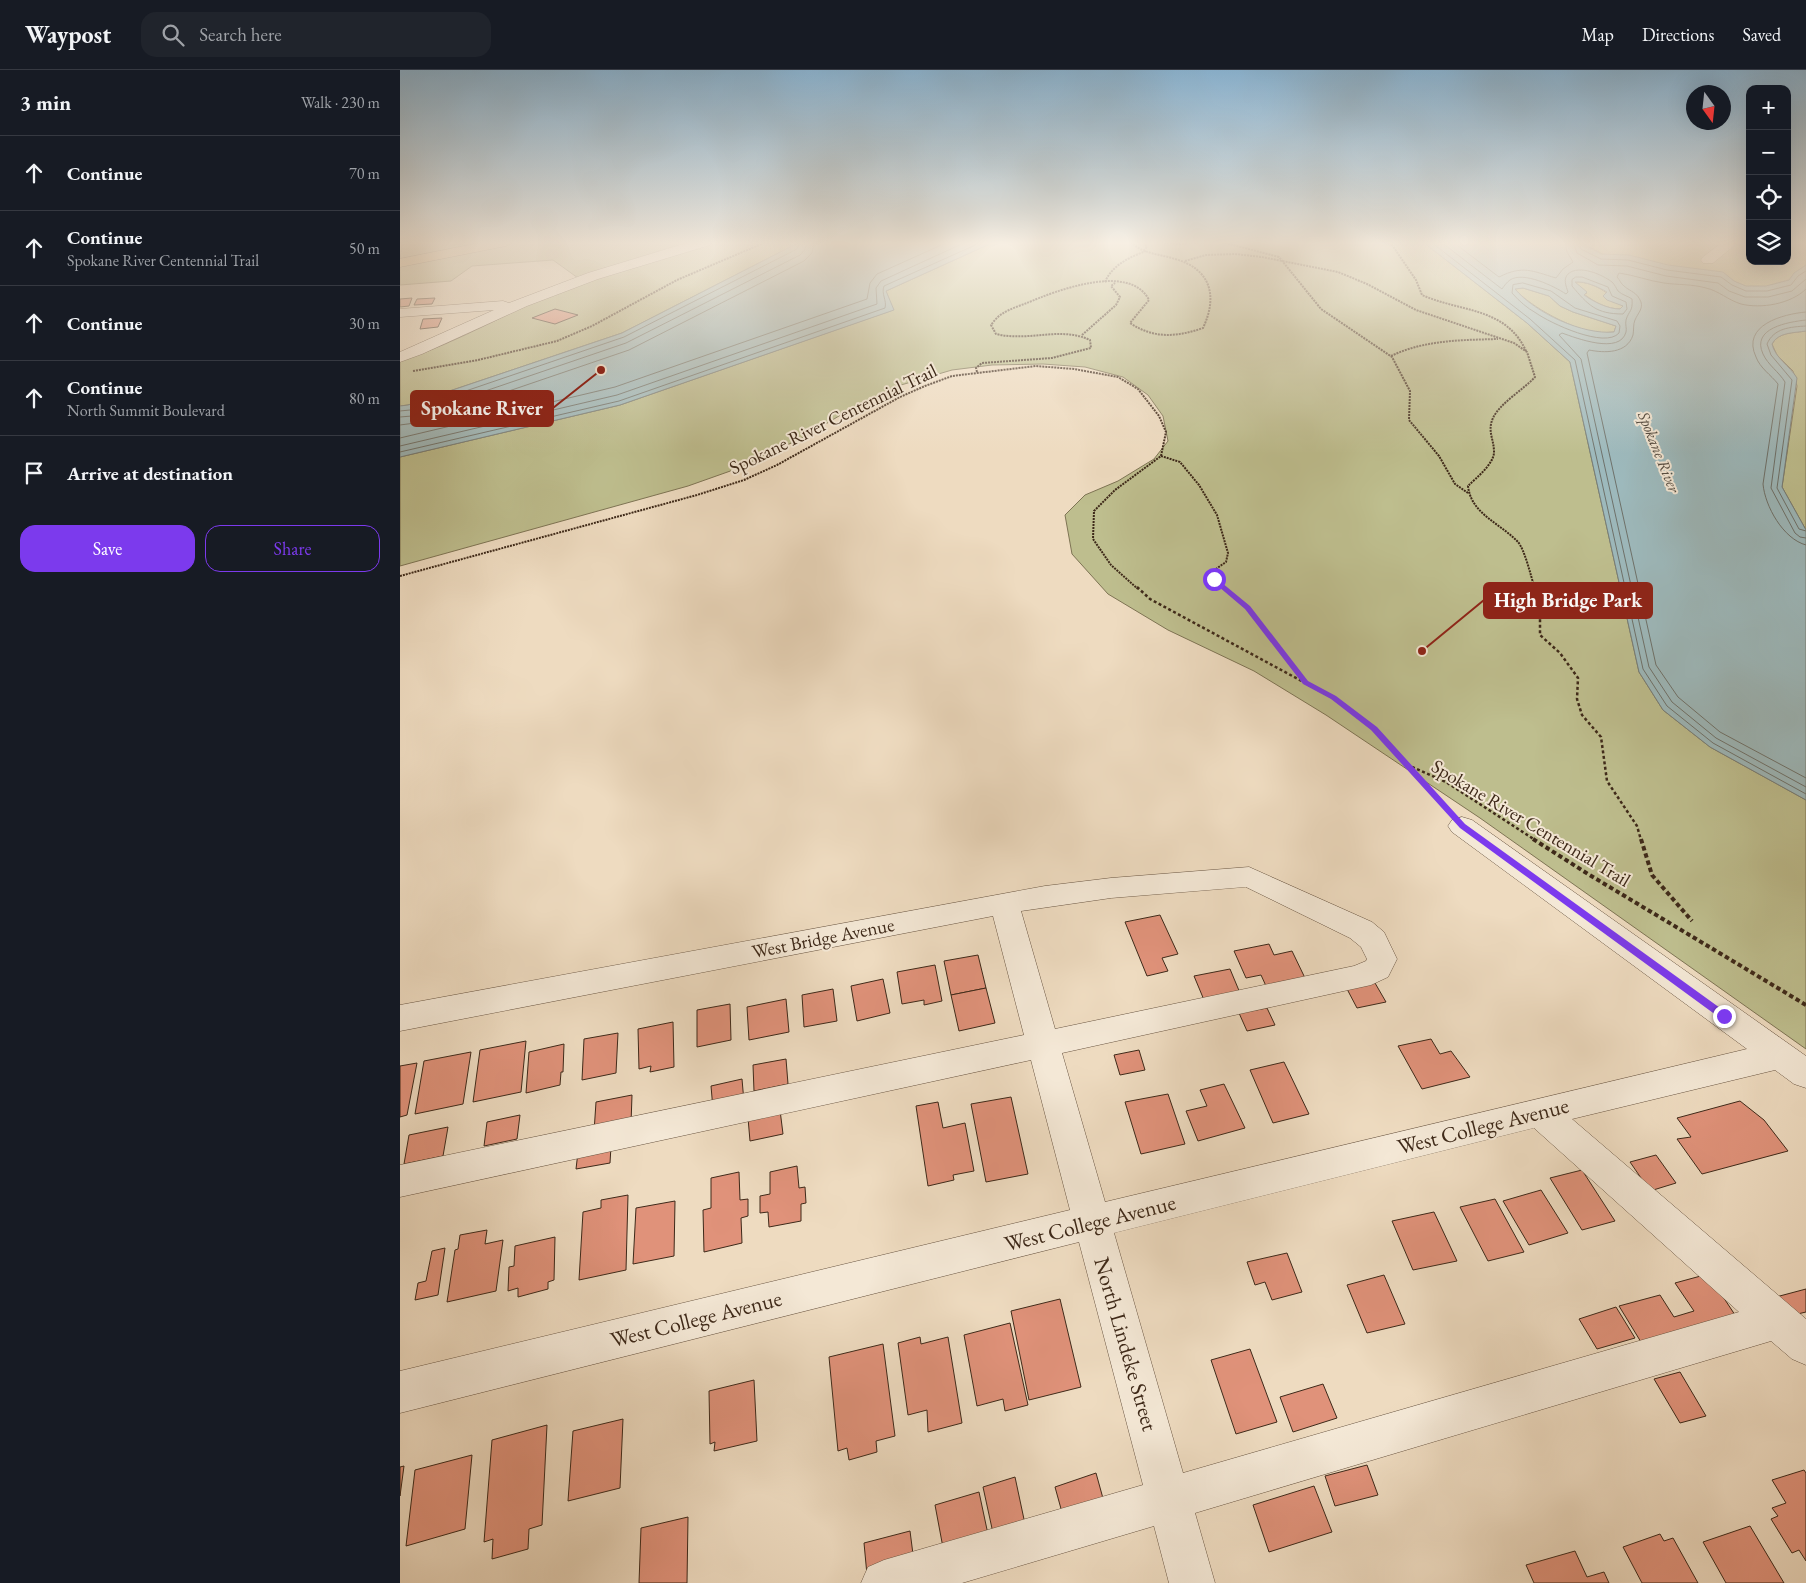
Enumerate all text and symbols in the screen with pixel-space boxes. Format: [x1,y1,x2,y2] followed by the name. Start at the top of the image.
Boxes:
[141,12,491,57] search box
[25,19,111,50] text: Waypost
[159,21,187,49] icon: search
[199,22,282,47] text: Search here
[1582,23,1614,46] text: Map
[1642,23,1714,46] text: Directions
[1742,23,1781,46] text: Saved
[1686,85,1731,130] north arrow
[1746,85,1791,265] map controls
[1746,85,1791,130] button: +
[20,89,71,116] text: 3 min
[301,92,380,113] text: Walk · 230 m
[1746,130,1791,175] button: −
[20,159,48,187] icon: ahead
[67,161,142,186] text: Continue
[349,163,380,184] text: 70 m
[1746,175,1791,220] button: locate
[1746,220,1791,265] button: layers
[67,225,142,250] text: Continue
[20,234,48,262] icon: ahead
[349,238,380,259] text: 50 m
[67,250,259,271] text: Spokane River Centennial Trail
[20,309,48,337] icon: ahead
[67,311,142,336] text: Continue
[349,313,380,334] text: 30 m
[725,358,941,480] street label: Spokane River Centennial Trail
[67,375,142,400] text: Continue
[20,384,48,412] icon: ahead
[349,388,380,409] text: 80 m
[411,391,553,426] callout: Spokane River
[421,395,544,421] text: Spokane River
[67,400,225,421] text: North Summit Boulevard
[1633,407,1685,497] water label: Spokane River
[20,459,48,487] icon: arrive
[67,461,233,486] text: Arrive at destination
[20,525,195,572] button: Save
[205,525,380,572] button: Share
[1203,568,1226,591] route start
[1484,583,1652,618] callout: High Bridge Park
[1494,587,1643,613] text: High Bridge Park
[1427,754,1636,893] street label: Spokane River Centennial Trail
[750,912,896,964] street label: West Bridge Avenue
[1713,1005,1736,1028] route end
[1394,1091,1572,1161] street label: West College Avenue
[1001,1188,1179,1258] street label: West College Avenue
[1087,1254,1165,1434] street label: North Lindeke Street
[607,1284,785,1354] street label: West College Avenue

